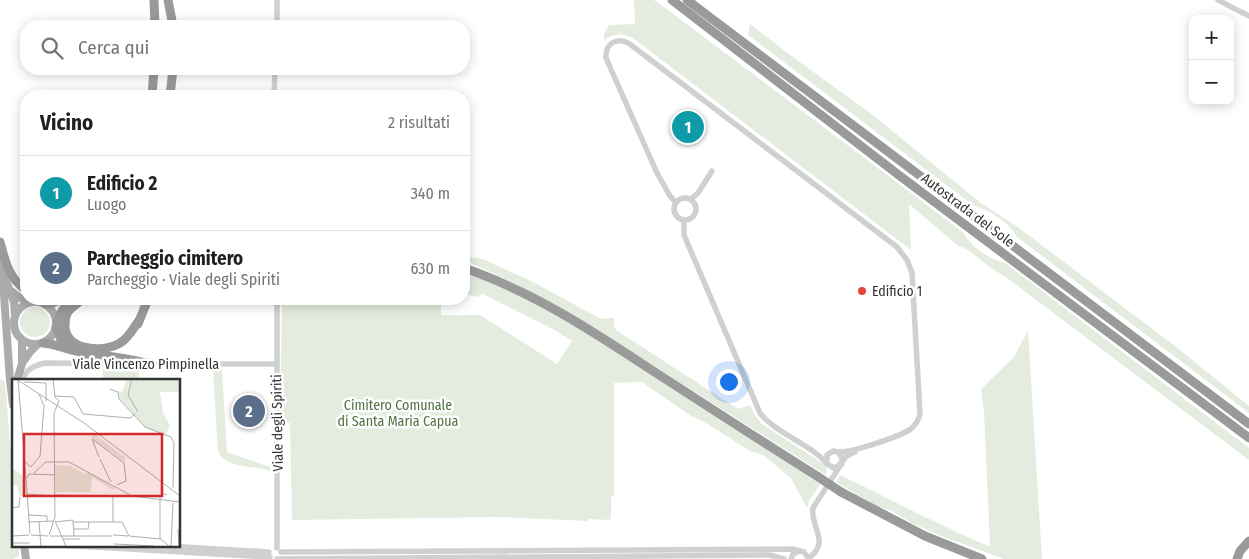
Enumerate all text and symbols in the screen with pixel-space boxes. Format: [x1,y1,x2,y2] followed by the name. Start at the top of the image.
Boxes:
[1189,15,1234,105] map controls
[1189,15,1234,60] button: +
[20,20,470,75] search box
[38,34,66,62] icon: search
[78,36,149,59] text: Cerca qui
[1189,60,1234,105] button: −
[672,108,704,146] pin: 1
[40,110,93,136] text: Vicino
[388,113,450,132] text: 2 risultati
[918,170,1018,251] street label: Autostrada del Sole
[87,172,157,195] text: Edificio 2
[53,184,59,203] text: 1
[411,184,450,203] text: 340 m
[87,195,126,214] text: Luogo
[87,247,243,270] text: Parcheggio cimitero
[52,259,60,278] text: 2
[411,259,450,278] text: 630 m
[87,270,280,289] text: Parcheggio · Viale degli Spiriti
[872,283,922,300] place label: Edificio 1
[856,285,868,297] marker: Edificio 1
[73,356,219,373] street label: Viale Vincenzo Pimpinella
[716,369,742,395] your location
[268,374,287,472] street label: Viale degli Spiriti
[12,379,180,546] inset map
[233,392,265,430] pin: 2
[338,397,459,430] park label: Cimitero Comunale di Santa Maria Capua

